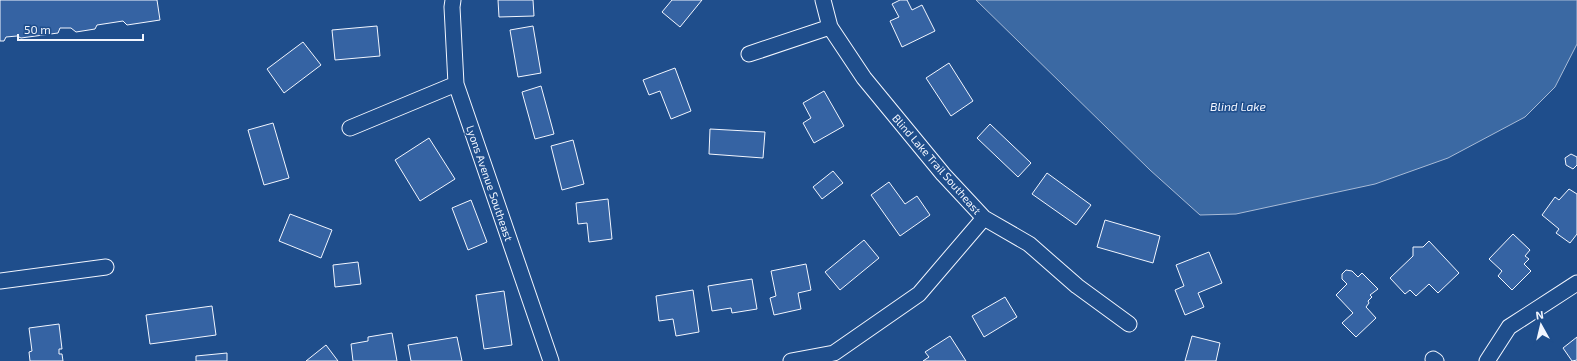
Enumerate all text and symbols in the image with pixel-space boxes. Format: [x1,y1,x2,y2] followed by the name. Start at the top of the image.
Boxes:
[18,16,143,42] scale bar
[24,22,51,36] text: 50 m
[1210,99,1267,113] water label: Blind Lake
[890,111,984,217] street label: Blind Lake Trail Southeast
[464,124,516,242] street label: Lyons Avenue Southeast
[1521,305,1561,345] north arrow
[1535,308,1544,322] text: N

